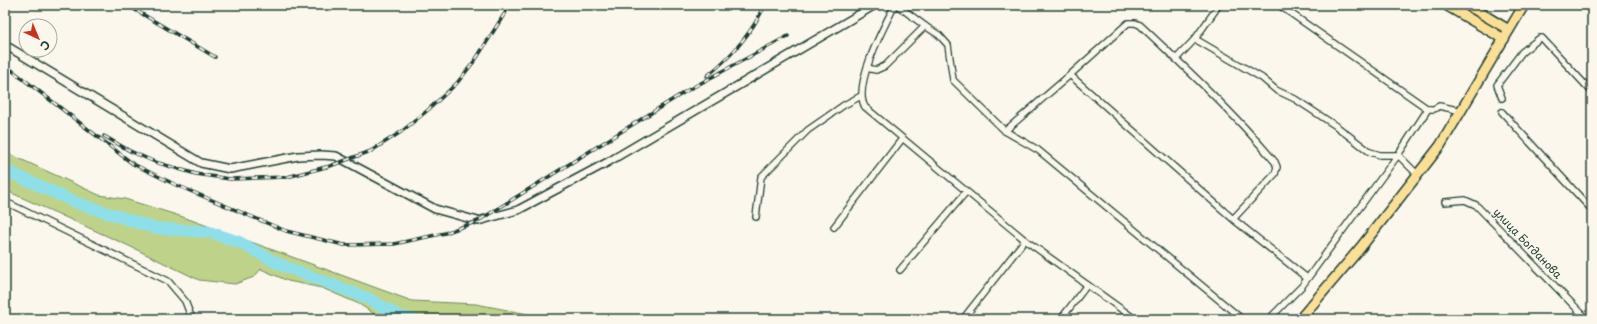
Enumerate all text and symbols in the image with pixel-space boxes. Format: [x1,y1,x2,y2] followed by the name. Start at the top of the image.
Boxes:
[18,18,58,58] north arrow
[36,37,54,55] text: С
[1490,204,1566,282] street label: улица Богданова

